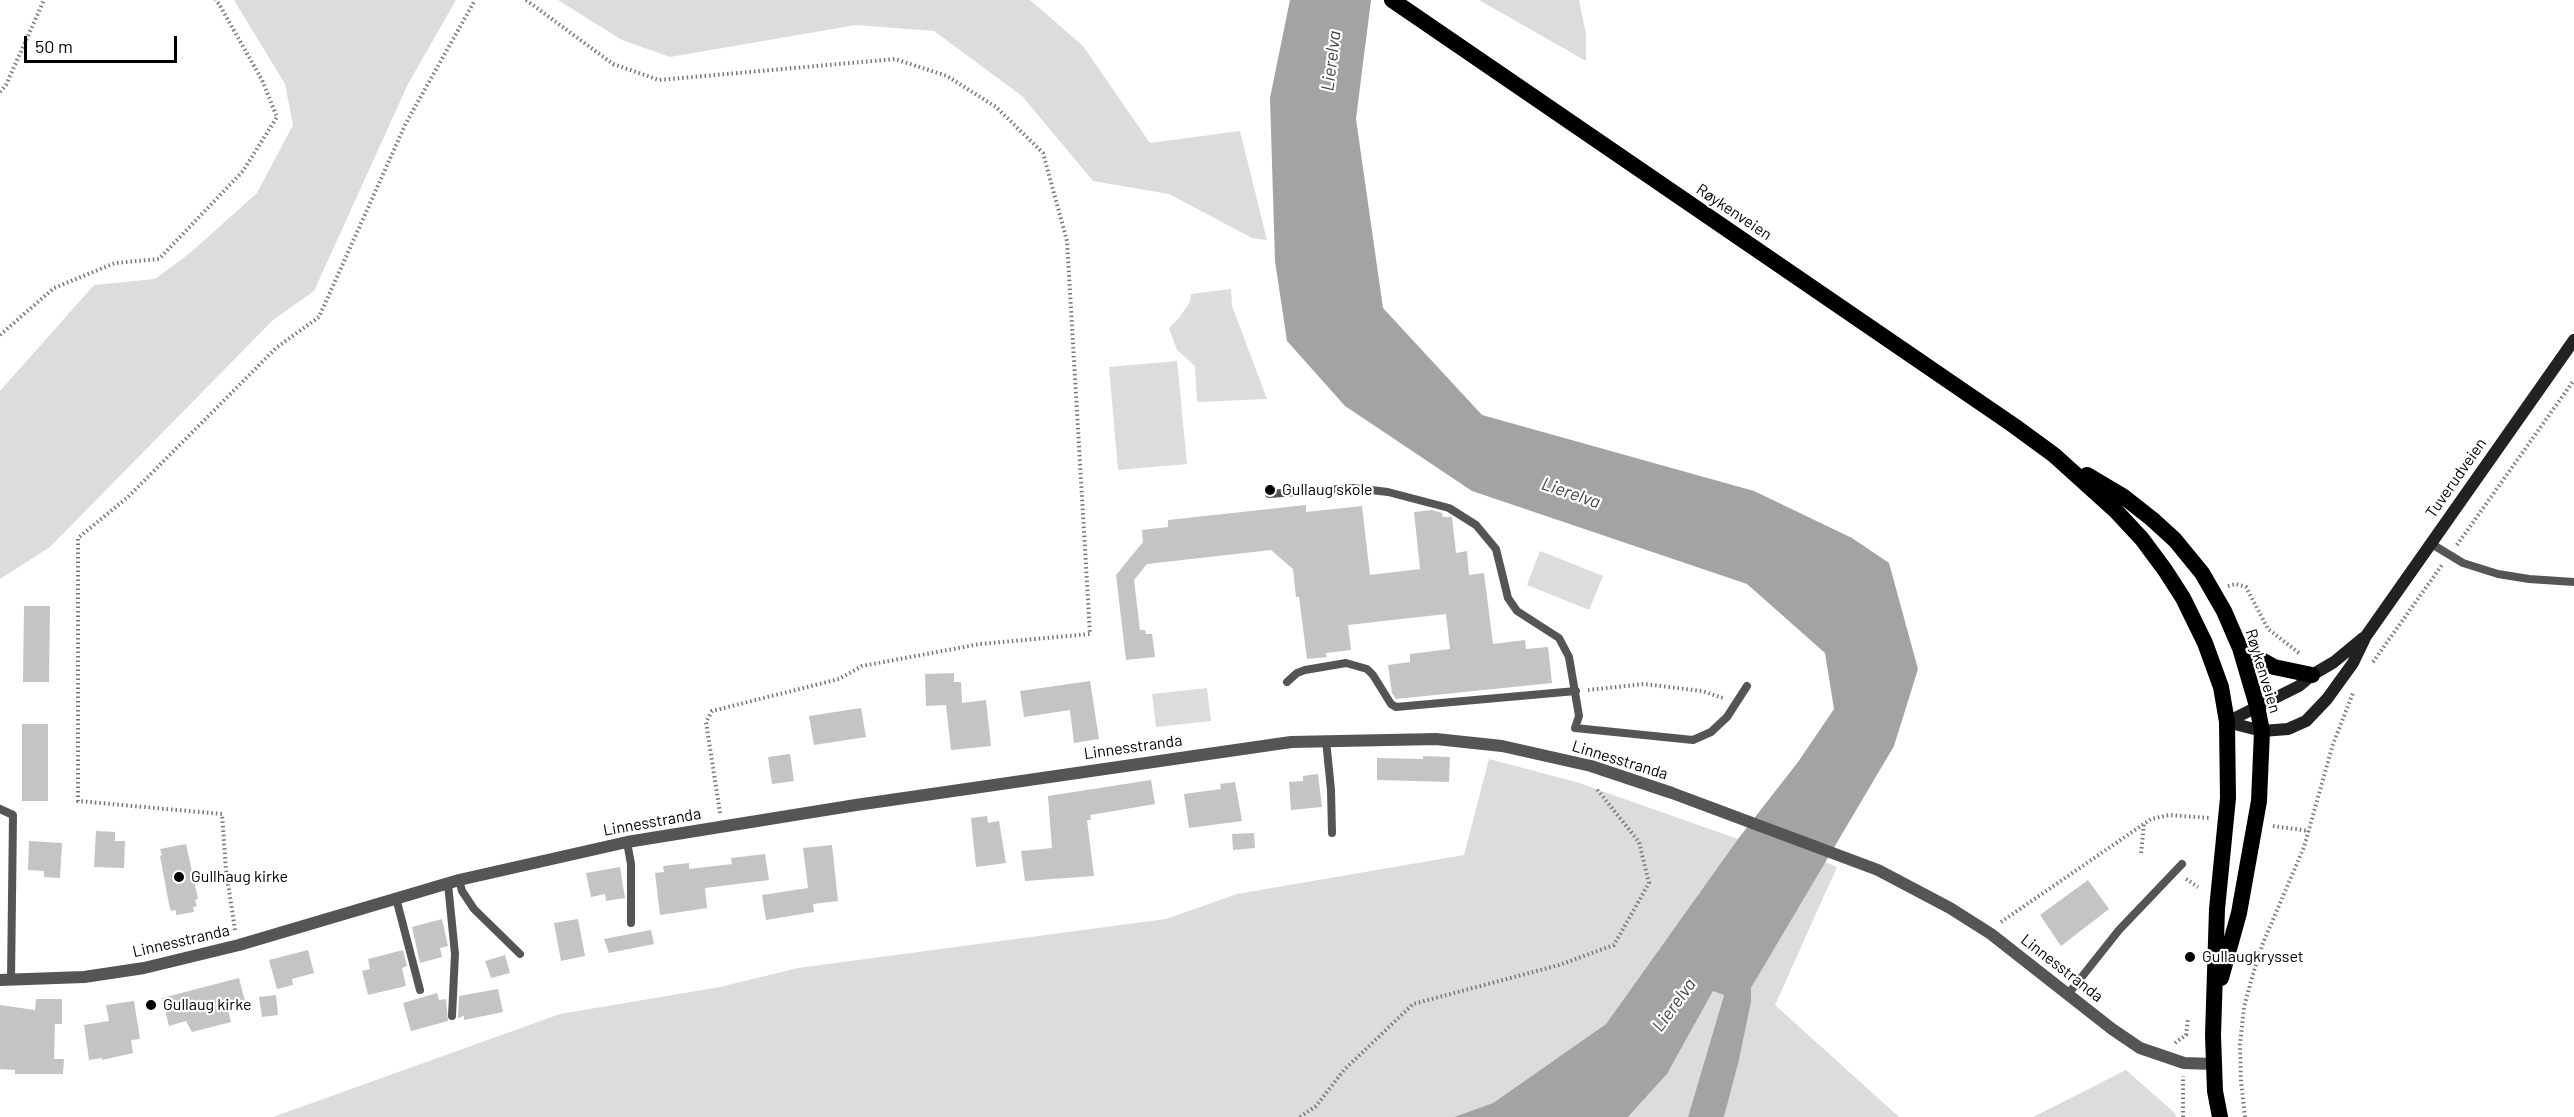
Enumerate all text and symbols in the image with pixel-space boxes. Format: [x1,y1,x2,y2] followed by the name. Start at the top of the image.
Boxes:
[27,24,180,62] scale bar
[1317,30,1345,92] water label: Lierelva
[35,35,73,57] text: 50 m
[1693,180,1775,244] street label: Røykenveien
[2421,434,2491,522] street label: Tuverudveien
[1539,473,1603,513] water label: Lierelva
[1282,480,1373,500] place label: Gullaug skole
[1263,483,1277,497] marker: Gullaug skole
[2241,627,2285,715] street label: Røykenveien
[1083,731,1183,763] street label: Linnesstranda
[1570,736,1670,784] street label: Linnesstranda
[602,804,702,840] street label: Linnesstranda
[191,867,288,887] place label: Gullhaug kirke
[172,870,186,884] marker: Gullhaug kirke
[131,921,231,961] street label: Linnesstranda
[2017,930,2107,1006] street label: Linnesstranda
[2202,947,2304,967] place label: Gullaugkrysset
[2183,950,2197,964] marker: Gullaugkrysset
[1647,974,1701,1036] water label: Lierelva
[163,995,251,1015] place label: Gullaug kirke
[144,998,158,1012] marker: Gullaug kirke

